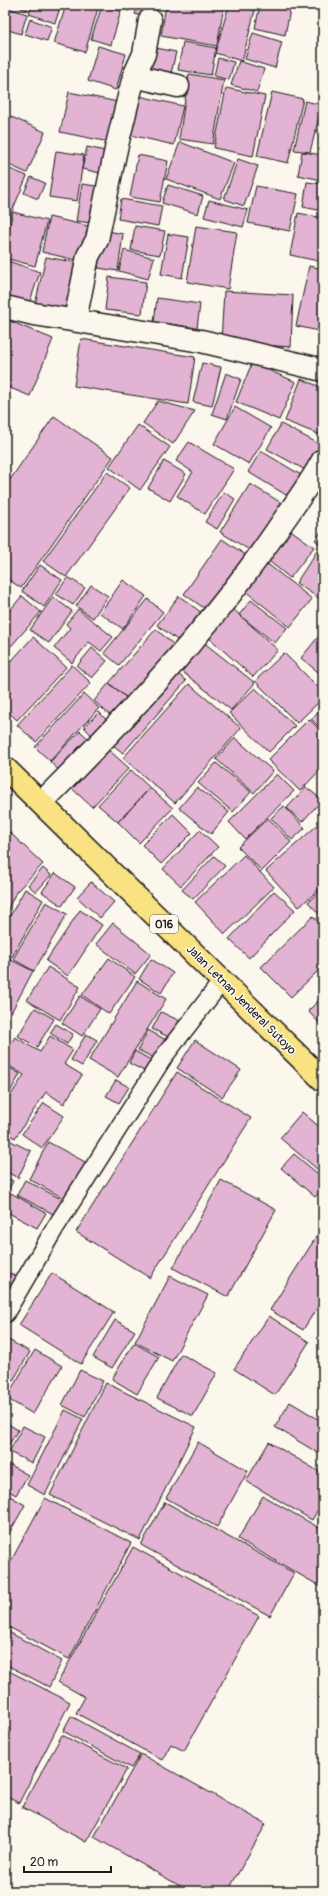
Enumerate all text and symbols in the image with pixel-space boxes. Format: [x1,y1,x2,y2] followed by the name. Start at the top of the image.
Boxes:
[150,915,178,933] road number: 016
[183,942,299,1058] street label: Jalan Letnan Jenderal Sutoyo
[24,1848,111,1874] scale bar
[30,1855,59,1870] text: 20 m

